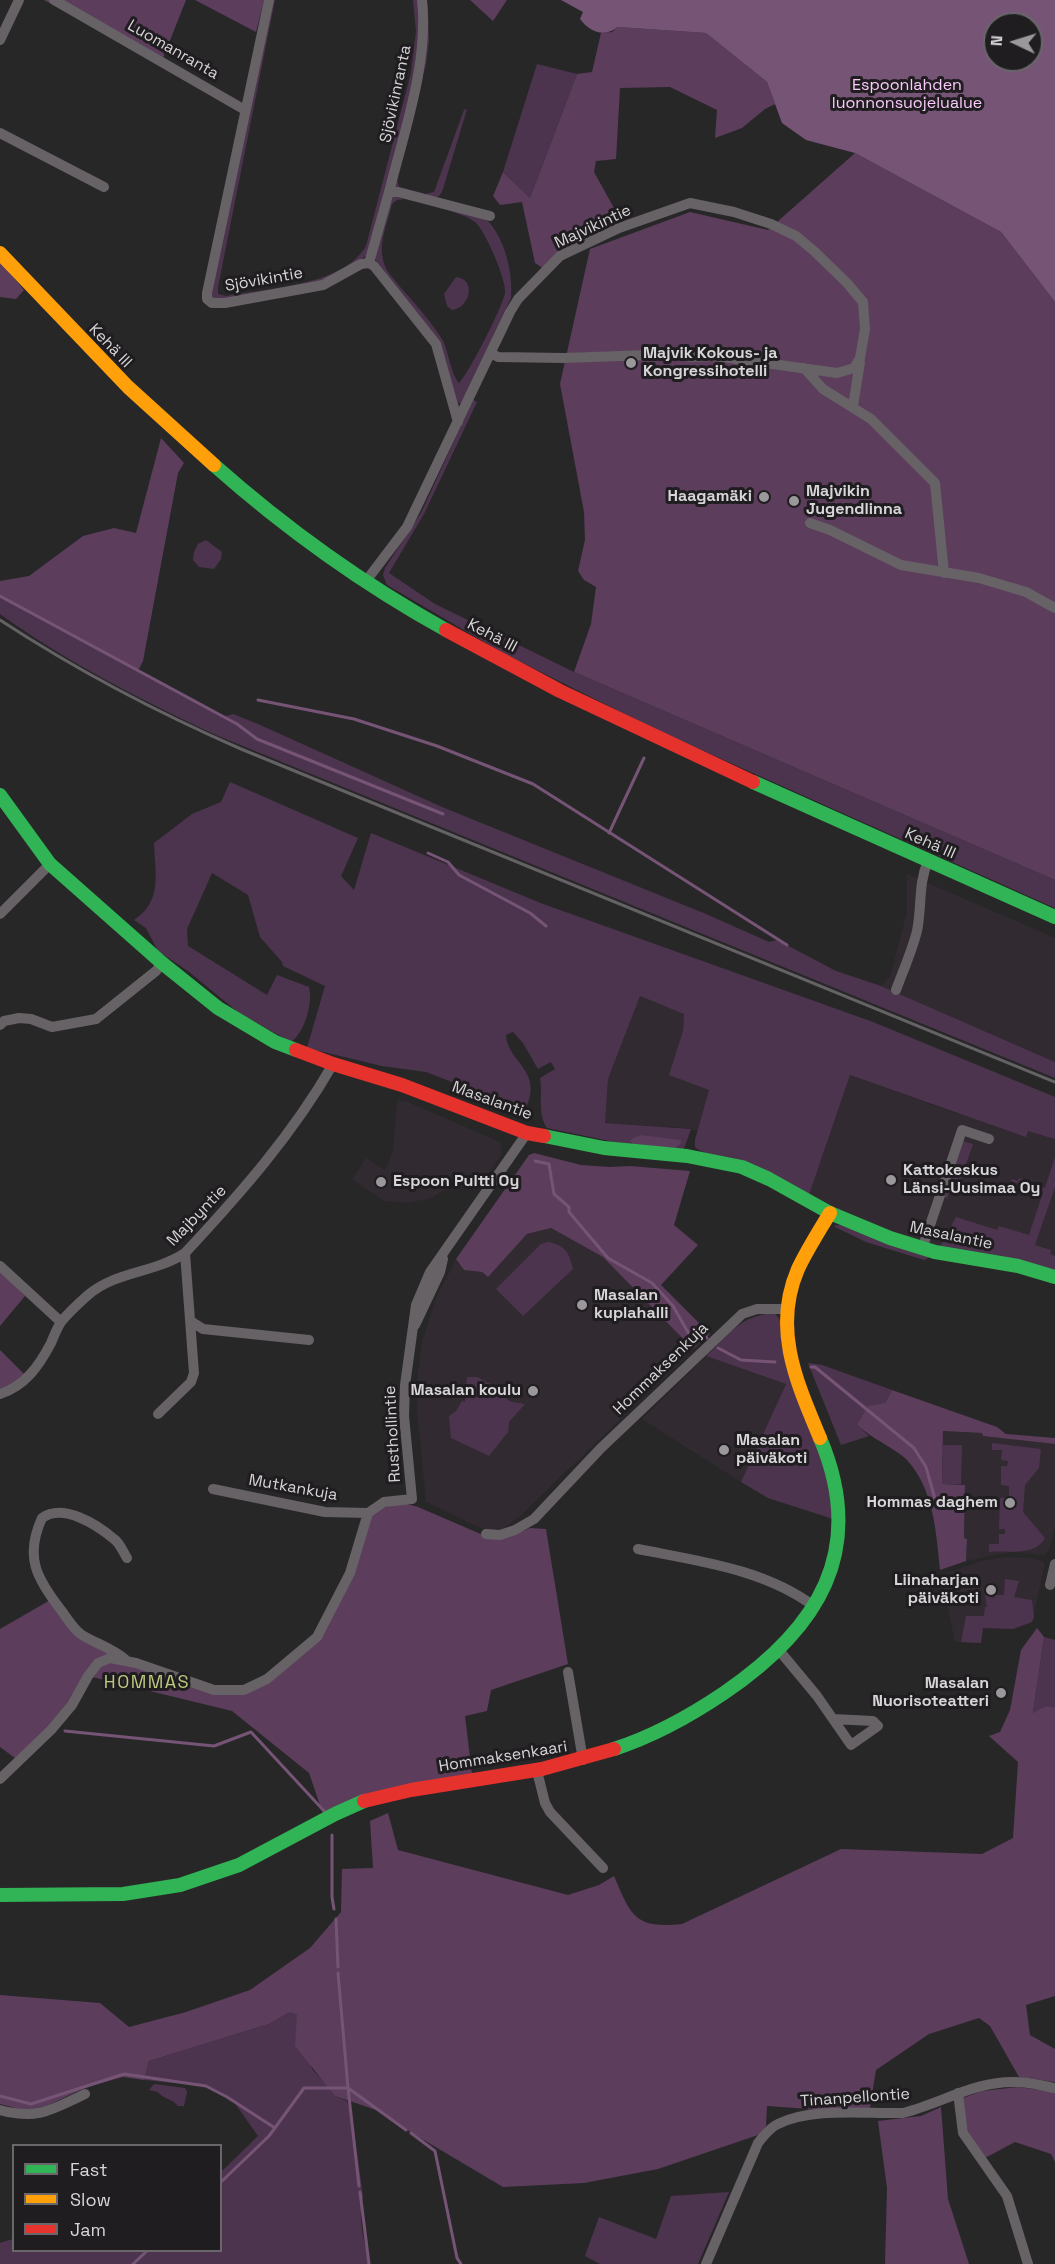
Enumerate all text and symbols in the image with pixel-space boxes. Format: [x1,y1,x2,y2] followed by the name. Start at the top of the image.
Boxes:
[983,12,1043,72] north arrow
[124,16,222,84] street label: Luomanranta
[986,35,1007,47] text: N
[376,43,416,145] street label: Sjövikinranta
[832,76,982,114] park label: Espoonlahden luonnonsuojelualue
[552,201,634,253] street label: Majvikintie
[224,264,304,296] street label: Sjövikintie
[84,320,136,372] street label: Kehä III
[643,344,777,382] place label: Majvik Kokous- ja Kongressihotelli
[624,356,638,370] marker: Majvik Kokous- ja Kongressihotelli
[806,482,902,520] place label: Majvikin Jugendlinna
[668,487,752,507] place label: Haagamäki
[757,490,771,504] marker: Haagamäki
[787,494,801,508] marker: Majvikin Jugendlinna
[464,615,520,657] street label: Kehä III
[902,824,958,864] street label: Kehä III
[449,1078,535,1124] street label: Masalantie
[903,1161,1040,1199] place label: Kattokeskus Länsi-Uusimaa Oy
[393,1172,519,1192] place label: Espoon Pultti Oy
[884,1173,898,1187] marker: Kattokeskus Länsi-Uusimaa Oy
[374,1175,388,1189] marker: Espoon Pultti Oy
[163,1181,231,1251] street label: Majbyntie
[908,1218,994,1254] street label: Masalantie
[594,1286,668,1324] place label: Masalan kuplahalli
[575,1298,589,1312] marker: Masalan kuplahalli
[609,1319,713,1419] street label: Hommaksenkuja
[410,1381,521,1401] place label: Masalan koulu
[526,1384,540,1398] marker: Masalan koulu
[381,1385,405,1483] street label: Rusthollintie
[736,1431,807,1469] place label: Masalan päiväkoti
[717,1443,731,1457] marker: Masalan päiväkoti
[247,1471,339,1505] street label: Mutkankuja
[866,1493,998,1513] place label: Hommas daghem
[1003,1496,1017,1510] marker: Hommas daghem
[894,1571,979,1609] place label: Liinaharjan päiväkoti
[984,1583,998,1597] marker: Liinaharjan päiväkoti
[104,1672,190,1694] district label: HOMMAS
[872,1674,989,1712] place label: Masalan Nuorisoteatteri
[994,1686,1008,1700] marker: Masalan Nuorisoteatteri
[437,1737,569,1777] street label: Hommaksenkaari
[800,2085,910,2111] street label: Tinanpellontie
[12,2144,222,2252] legend
[70,2158,107,2181] text: Fast
[70,2188,111,2211] text: Slow
[70,2218,106,2241] text: Jam

